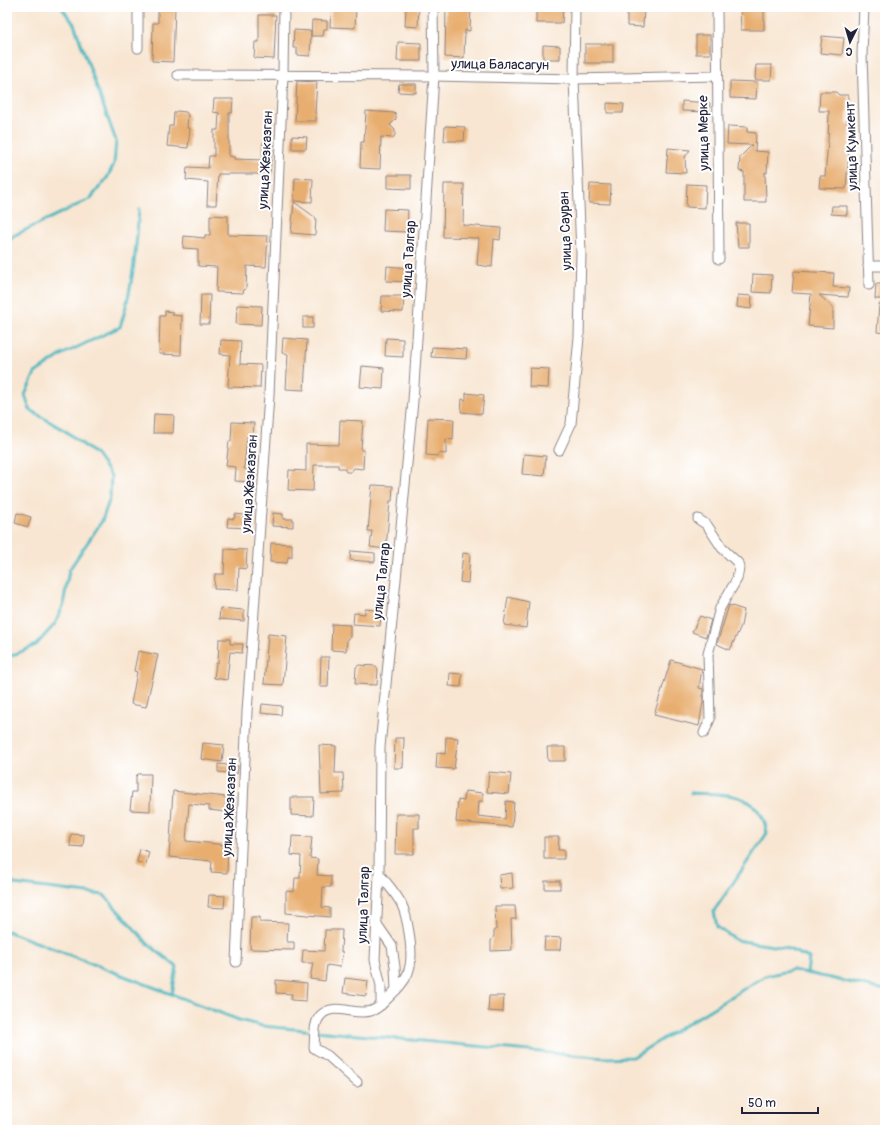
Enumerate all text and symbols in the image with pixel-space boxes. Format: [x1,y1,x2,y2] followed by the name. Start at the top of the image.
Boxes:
[830,22,870,62] north arrow
[845,45,853,58] text: С
[450,55,549,74] street label: улица Баласагун
[694,95,713,172] street label: улица Мерке
[841,101,862,192] street label: улица Кумкент
[254,110,277,211] street label: улица Жезказган
[556,191,575,272] street label: улица Сауран
[397,219,420,299] street label: улица Талгар
[238,434,261,535] street label: улица Жезказган
[369,541,394,621] street label: улица Талгар
[218,757,241,858] street label: улица Жезказган
[354,866,373,945] street label: улица Талгар
[742,1089,818,1115] scale bar
[748,1096,776,1111] text: 50 m

